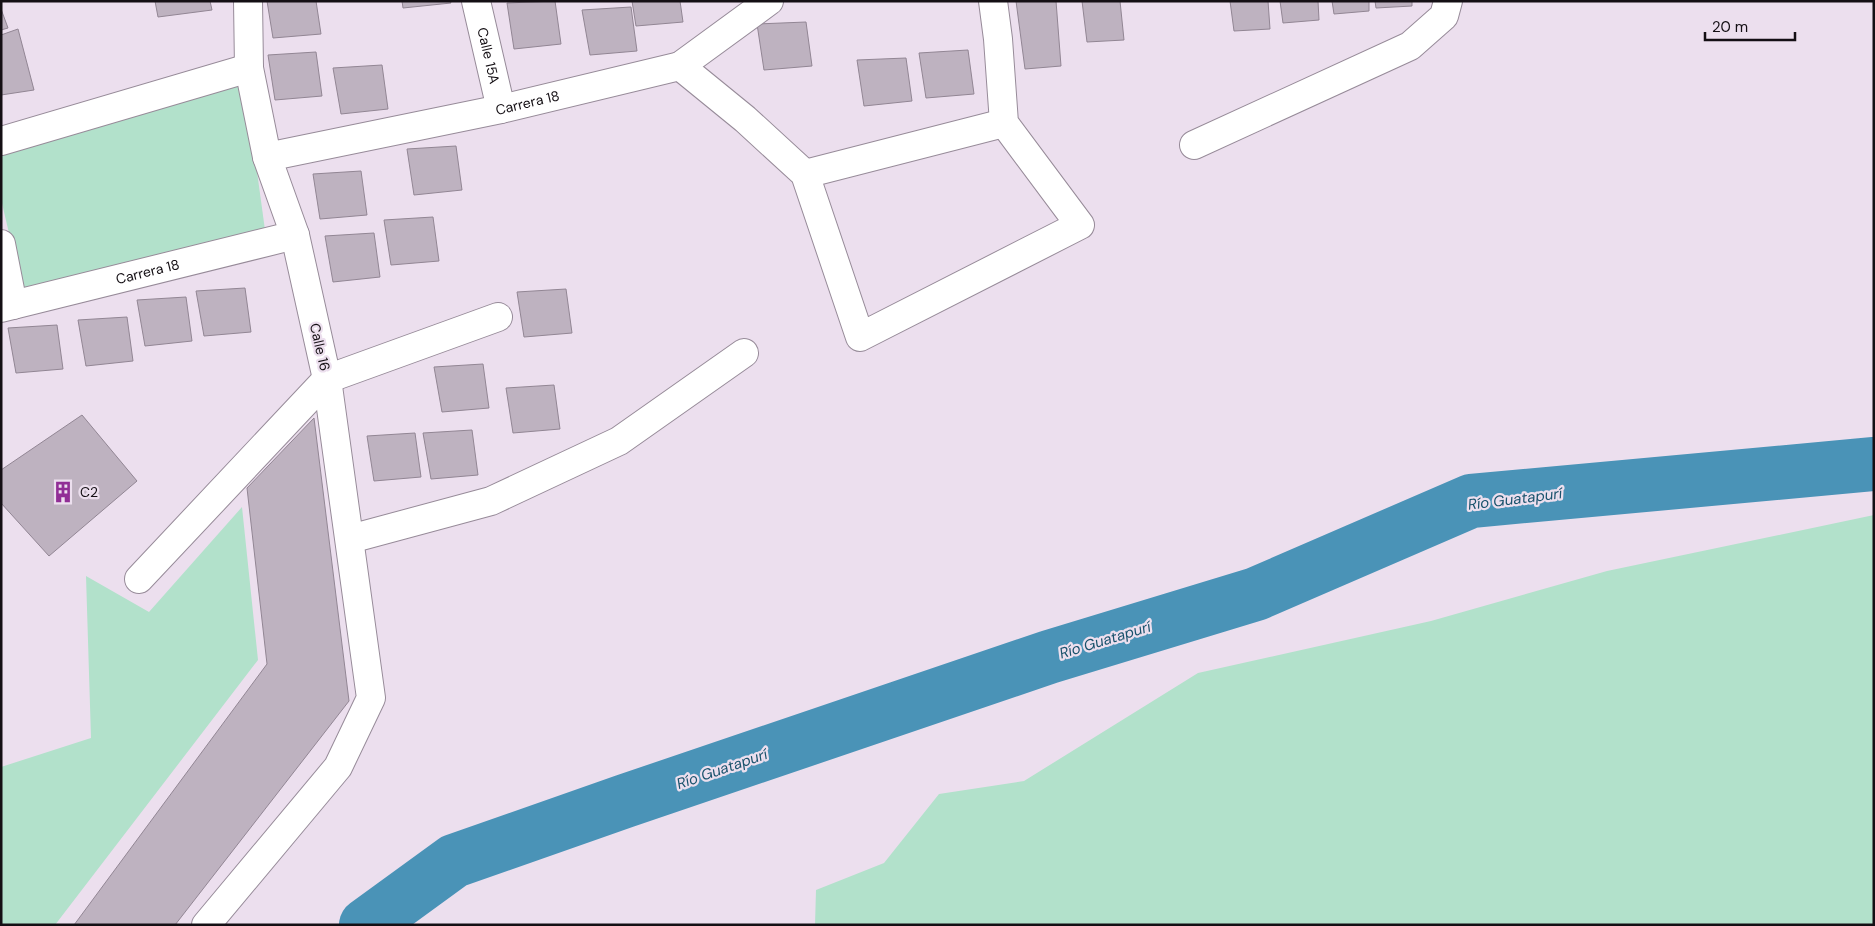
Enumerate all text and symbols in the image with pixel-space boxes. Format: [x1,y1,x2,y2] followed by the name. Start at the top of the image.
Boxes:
[1705,10,1795,42] scale bar
[1712,17,1748,37] text: 20 m
[473,26,504,85] street label: Calle 15A
[494,86,561,119] street label: Carrera 18
[114,255,181,288] street label: Carrera 18
[306,321,334,373] street label: Calle 16
[50,479,76,505] building icon: C2
[80,483,98,501] place label: C2
[1467,483,1565,515] water label: Río Guatapurí
[1057,616,1155,663] water label: Río Guatapurí
[674,744,772,794] water label: Río Guatapurí

